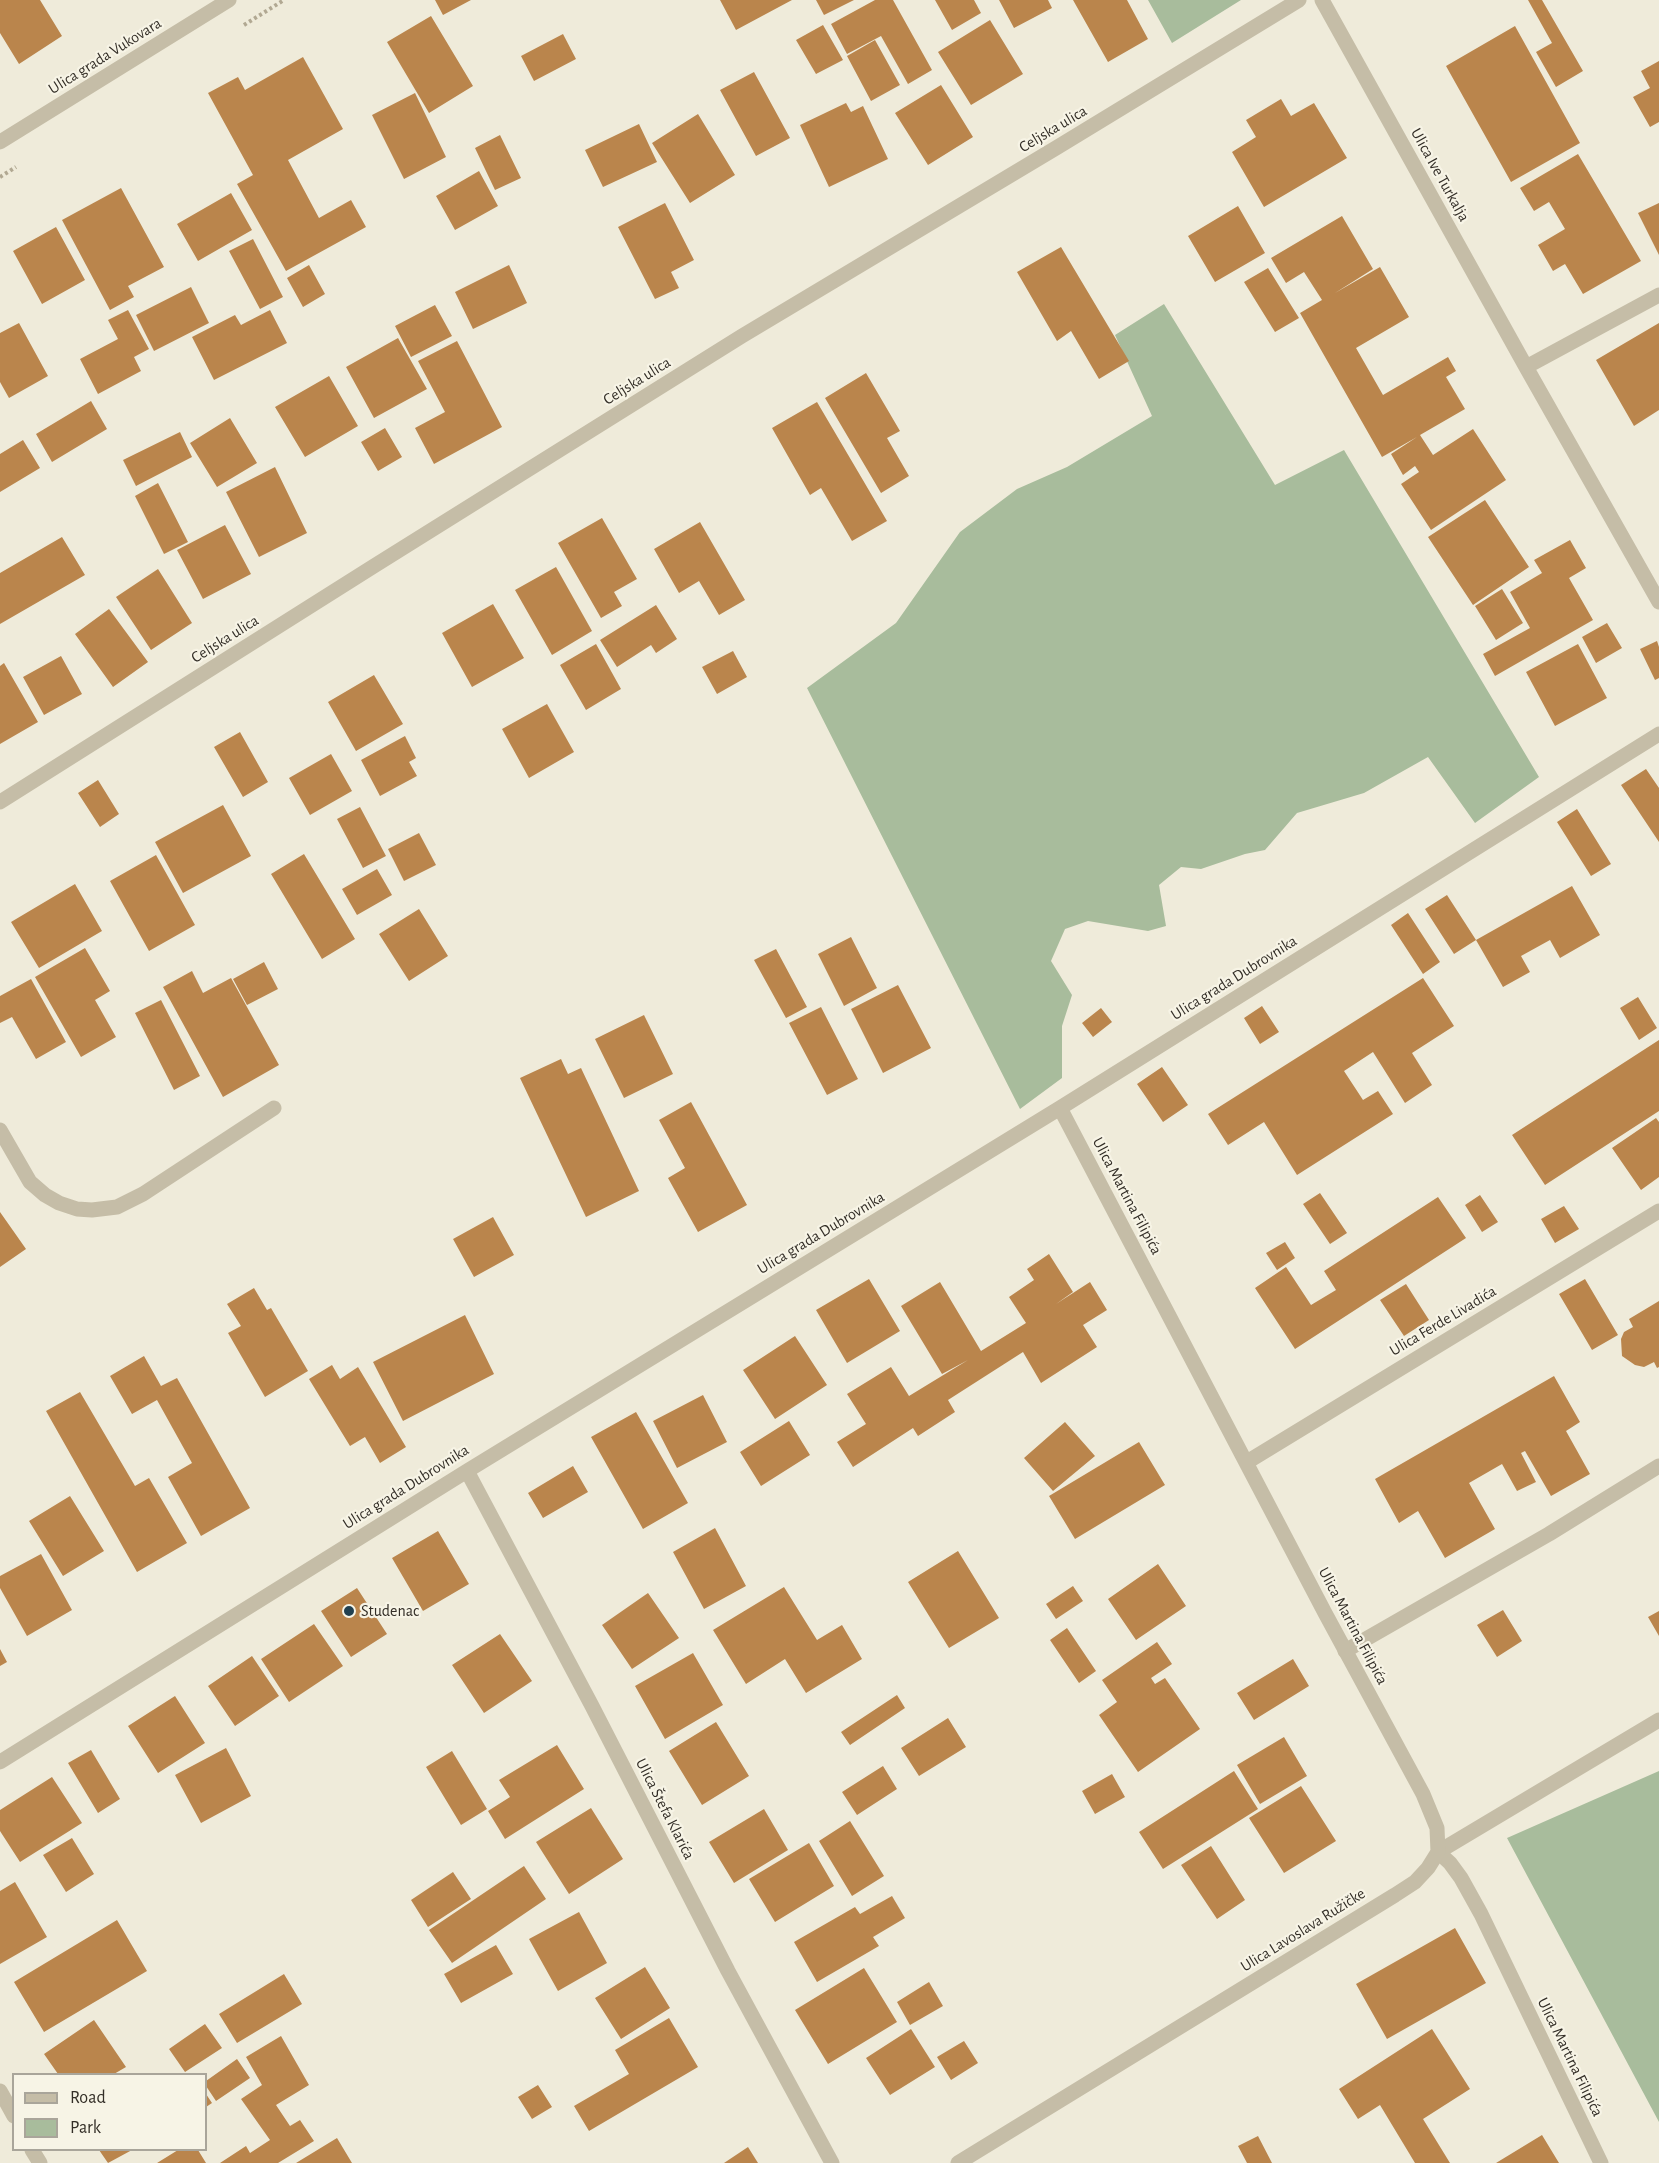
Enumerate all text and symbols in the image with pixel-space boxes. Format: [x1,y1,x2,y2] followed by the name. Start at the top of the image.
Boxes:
[45,14,165,98] street label: Ulica grada Vukovara
[1016,101,1090,157] street label: Celjska ulica
[1406,125,1474,225] street label: Ulica Ive Turkalja
[600,353,674,409] street label: Celjska ulica
[188,611,262,667] street label: Celjska ulica
[1167,931,1301,1025] street label: Ulica grada Dubrovnika
[1088,1134,1166,1258] street label: Ulica Martina Filipića
[754,1187,888,1279] street label: Ulica grada Dubrovnika
[1386,1282,1500,1360] street label: Ulica Ferde Livadića
[339,1440,473,1534] street label: Ulica grada Dubrovnika
[1314,1564,1392,1688] street label: Ulica Martina Filipića
[361,1601,419,1621] place label: Studenac
[342,1604,356,1618] marker: Studenac
[631,1755,699,1863] street label: Ulica Štefa Klarića
[1237,1884,1369,1976] street label: Ulica Lavoslava Ružičke
[1533,1994,1607,2120] street label: Ulica Martina Filipića
[12,2073,207,2151] legend
[70,2089,106,2107] text: Road
[70,2119,101,2137] text: Park

